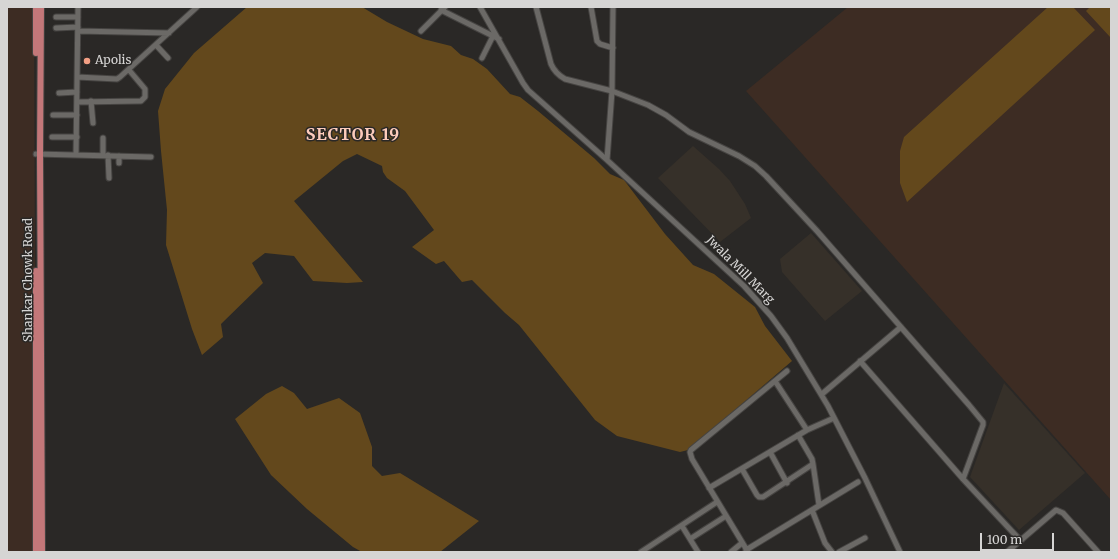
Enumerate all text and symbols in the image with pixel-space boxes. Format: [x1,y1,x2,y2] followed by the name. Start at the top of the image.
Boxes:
[95,54,131,68] place label: Apolis
[82,56,92,66] marker: Apolis
[306,125,400,145] district label: SECTOR 19
[22,218,36,342] street label: Shankar Chowk Road
[703,233,777,307] street label: Jwala Mill Marg
[982,525,1056,551] scale bar
[987,532,1022,547] text: 100 m

